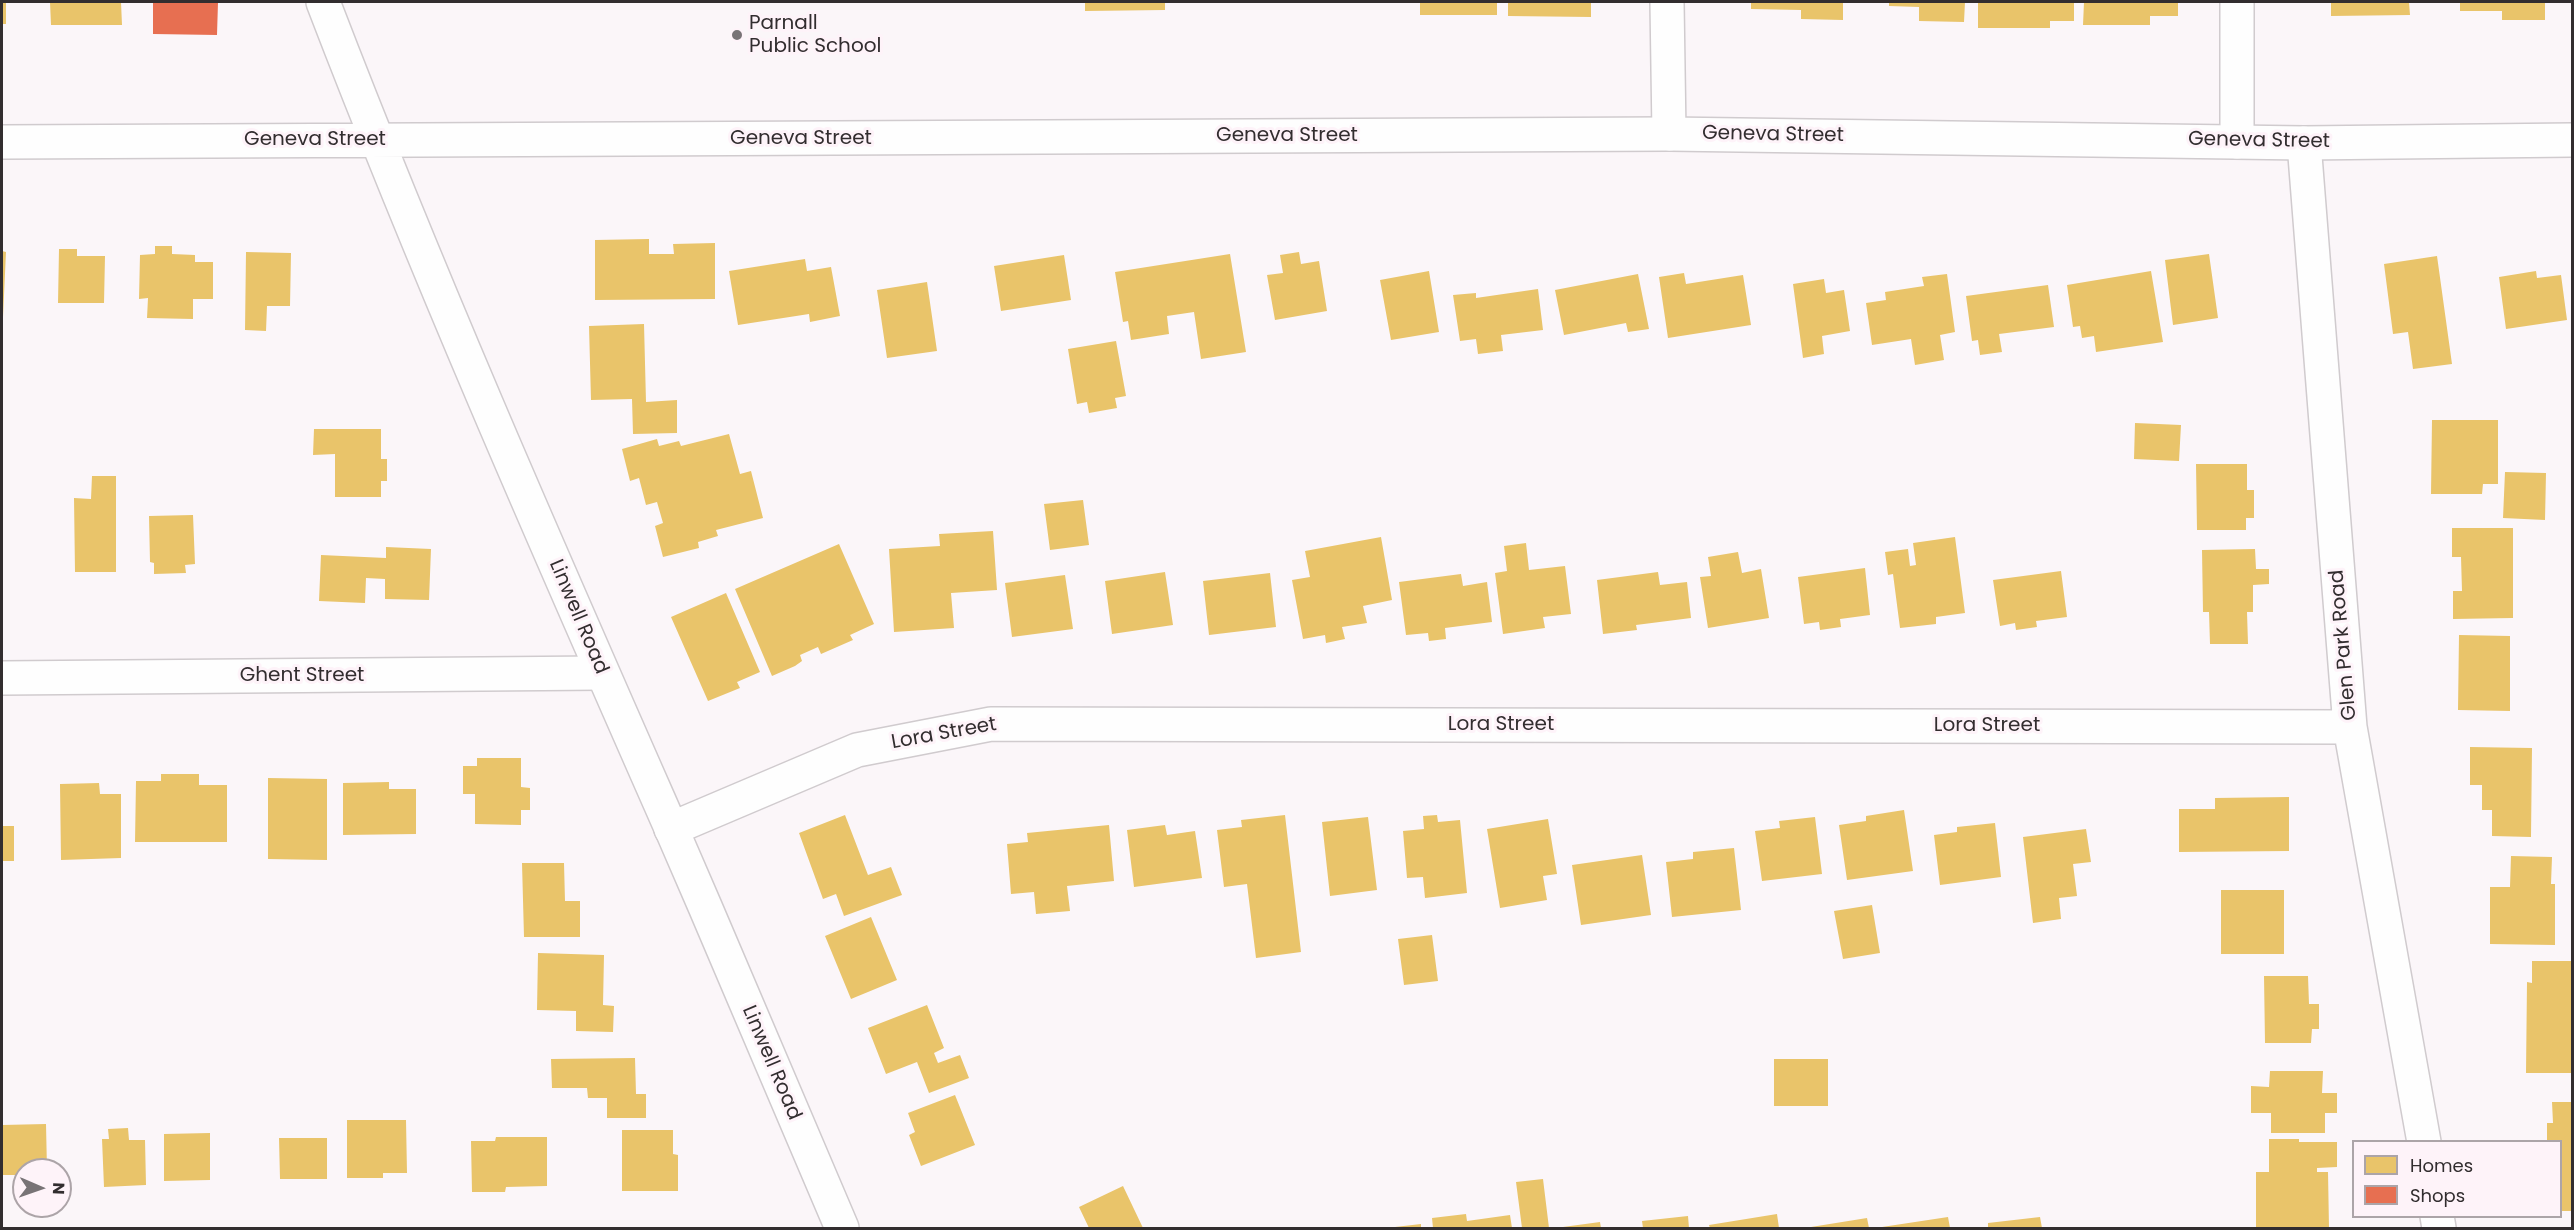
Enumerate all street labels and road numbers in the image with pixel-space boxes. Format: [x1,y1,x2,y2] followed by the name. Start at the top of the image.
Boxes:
[1702,122,1844,148] street label: Geneva Street
[1216,124,1358,148] street label: Geneva Street
[730,127,872,151] street label: Geneva Street
[244,128,386,152] street label: Geneva Street
[2188,128,2330,154] street label: Geneva Street
[543,556,613,678] street label: Linwell Road
[2325,569,2363,721] street label: Glen Park Road
[240,664,364,688] street label: Ghent Street
[890,713,998,755] street label: Lora Street
[1448,713,1554,737] street label: Lora Street
[1934,714,2040,738] street label: Lora Street
[736,1002,806,1124] street label: Linwell Road

